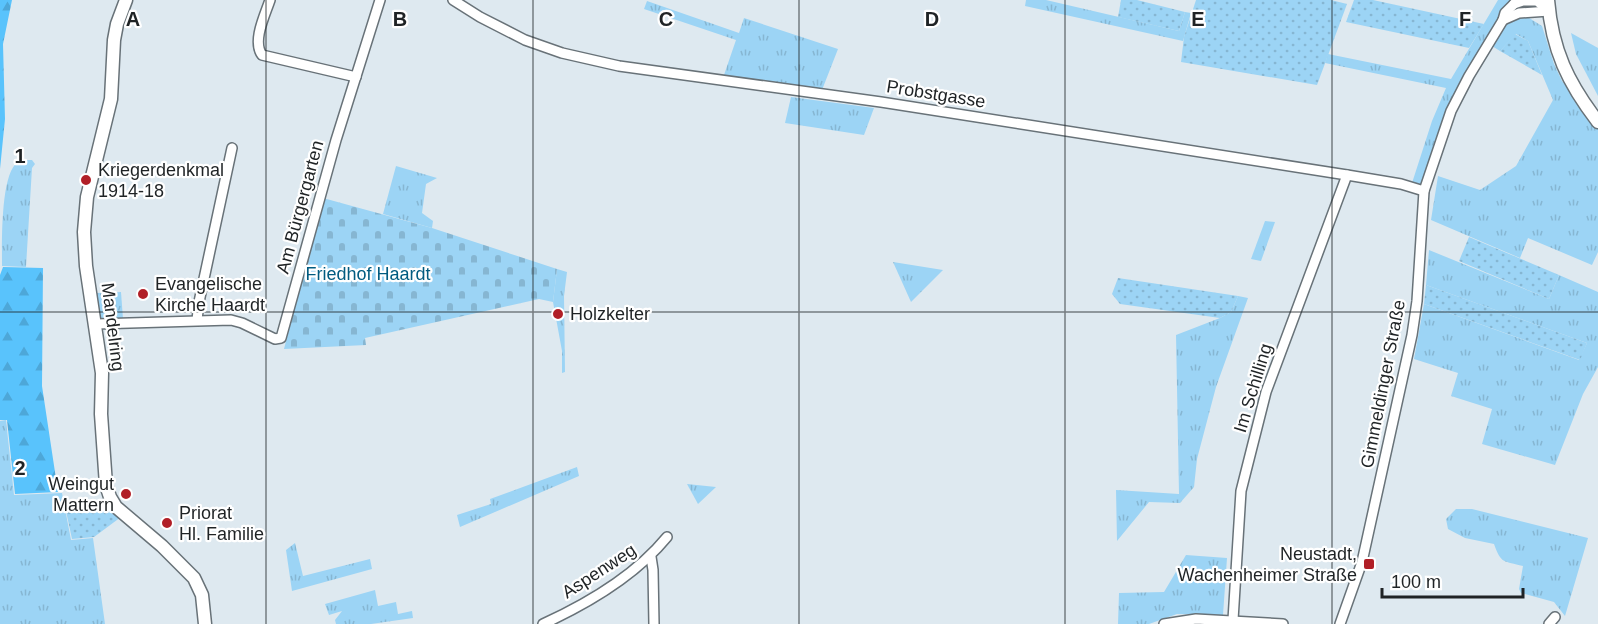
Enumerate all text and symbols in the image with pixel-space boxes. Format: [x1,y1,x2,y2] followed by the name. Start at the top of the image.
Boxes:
[126,8,140,30] text: A
[393,8,407,30] text: B
[659,8,673,30] text: C
[925,8,939,30] text: D
[1191,8,1205,30] text: E
[1459,8,1471,30] text: F
[885,76,987,112] street label: Probstgasse
[273,138,327,276] street label: Am Bürgergarten
[14,145,26,167] text: 1
[98,160,224,201] place label: Kriegerdenkmal 1914-18
[79,173,93,187] marker: Kriegerdenkmal 1914-18
[305,264,431,284] park label: Friedhof Haardt
[155,274,265,315] place label: Evangelische Kirche Haardt
[98,282,128,372] street label: Mandelring
[136,287,150,301] marker: Evangelische Kirche Haardt
[1357,298,1409,470] street label: Gimmeldinger Straße
[570,304,650,324] place label: Holzkelter
[551,307,565,321] marker: Holzkelter
[1230,341,1276,435] street label: Im Schilling
[14,457,26,479] text: 2
[48,474,114,515] place label: Weingut Mattern
[119,487,133,501] marker: Weingut Mattern
[179,503,264,544] place label: Priorat Hl. Familie
[160,516,174,530] marker: Priorat Hl. Familie
[558,540,640,602] street label: Aspenweg
[1178,544,1357,585] place label: Neustadt, Wachenheimer Straße
[1362,557,1376,571] marker: Neustadt, Wachenheimer Straße
[1382,561,1523,599] scale bar
[1391,572,1441,592] text: 100 m

